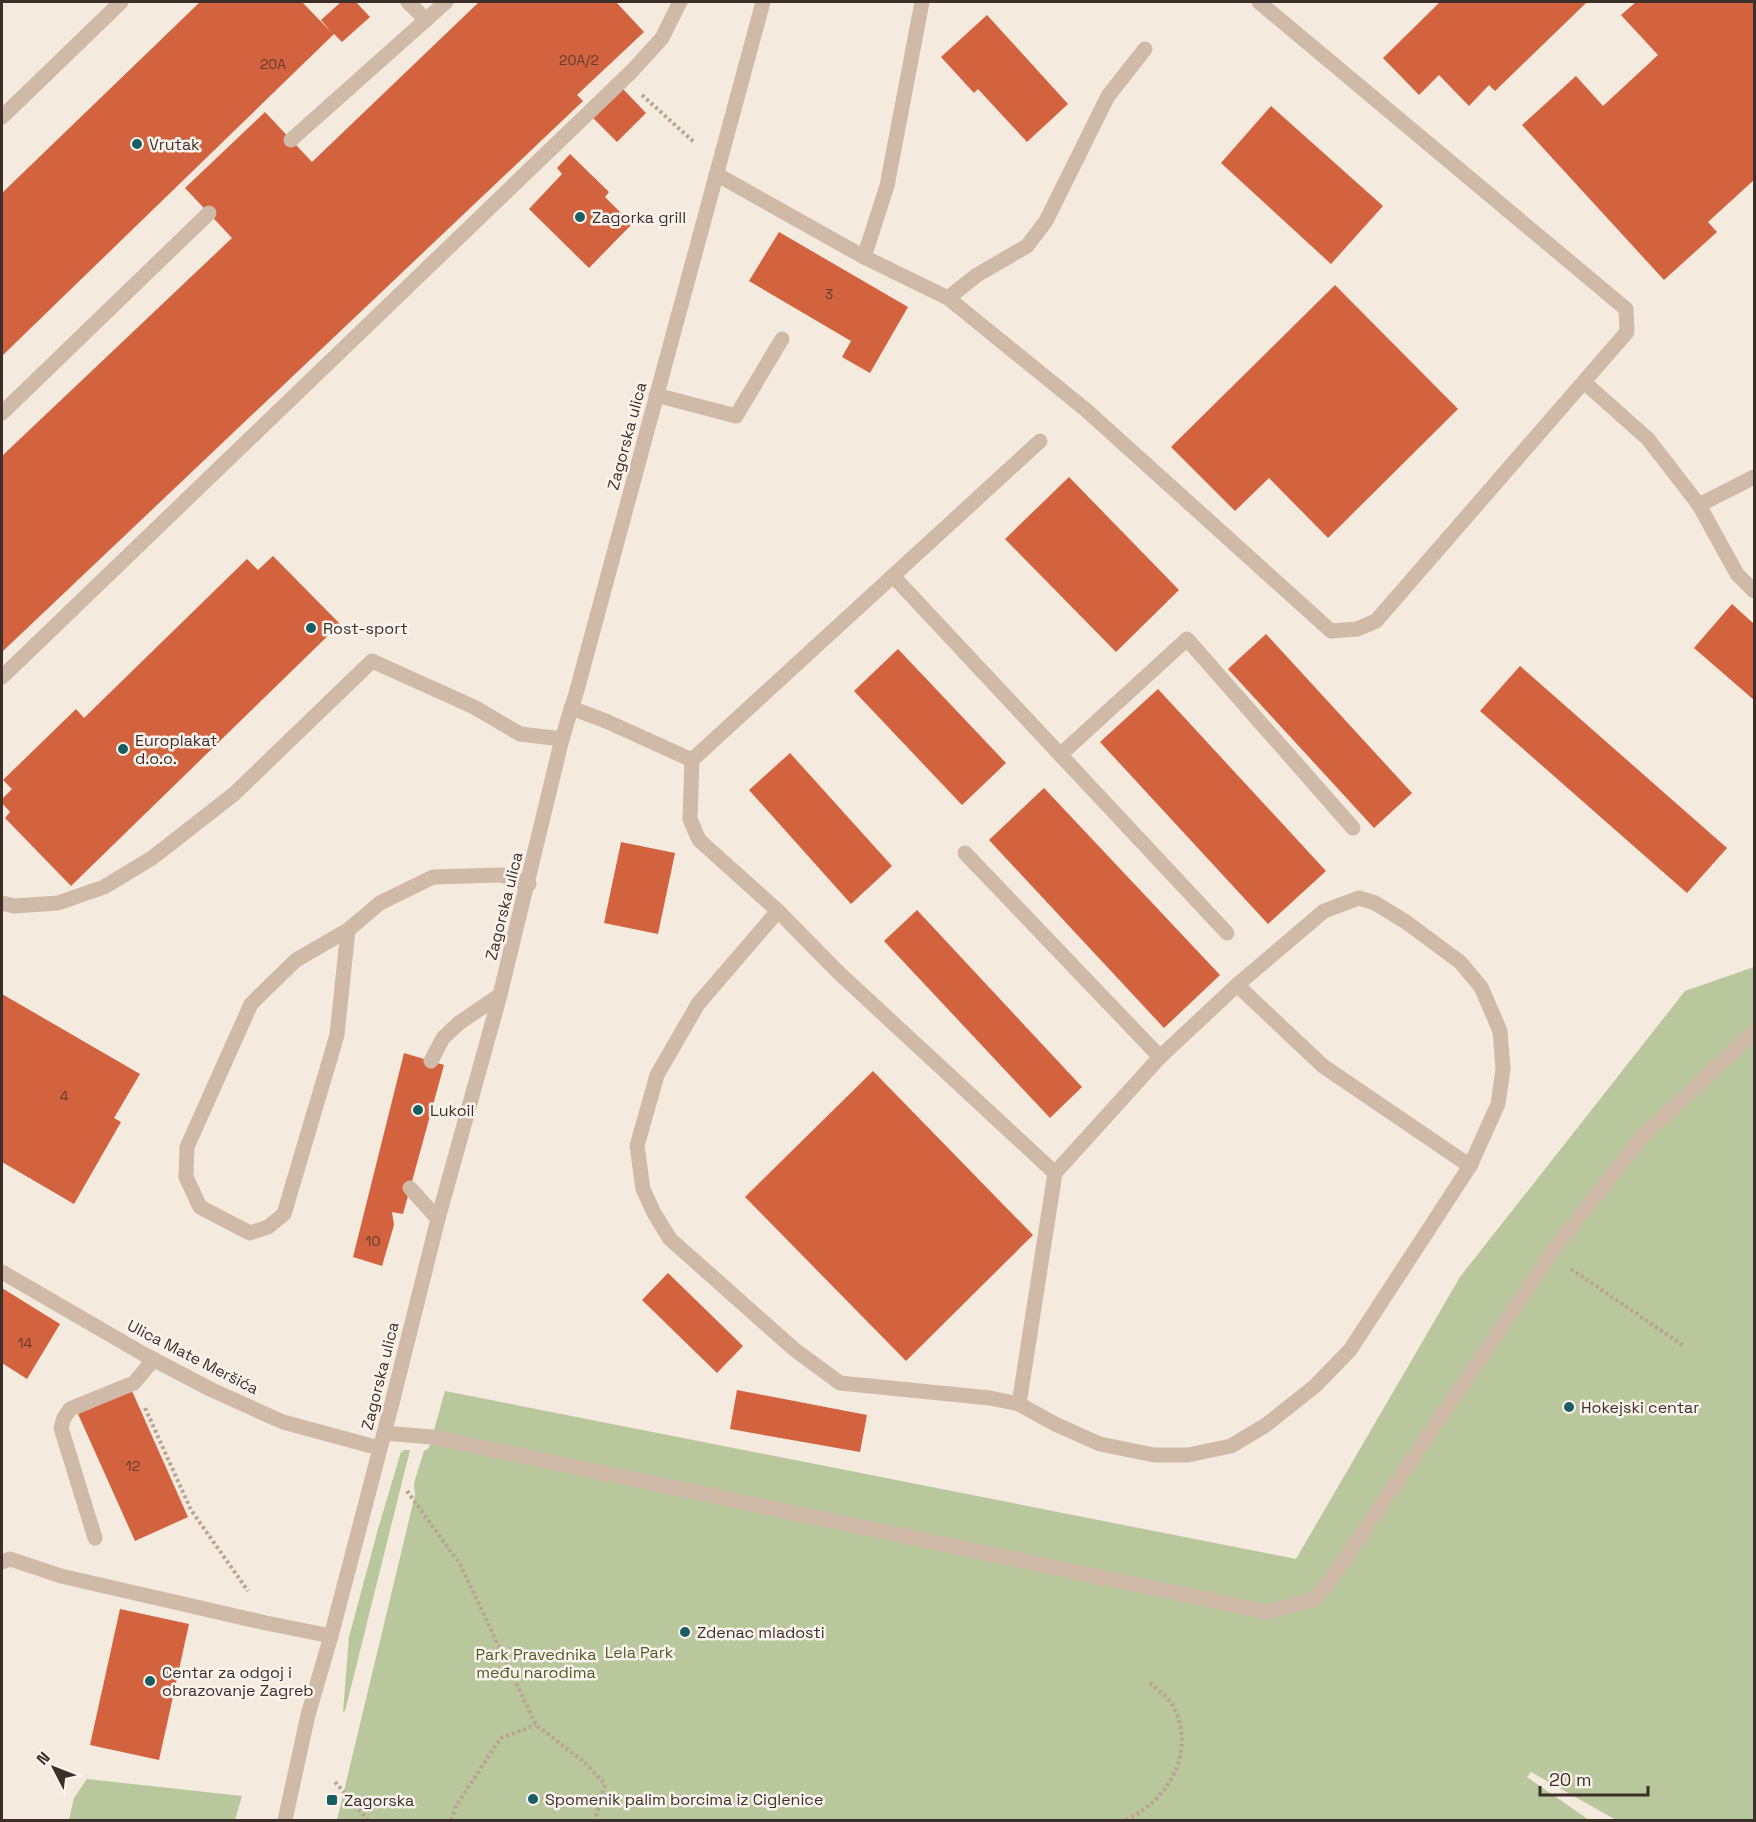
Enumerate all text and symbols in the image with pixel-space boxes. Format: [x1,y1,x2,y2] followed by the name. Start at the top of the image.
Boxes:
[559,51,599,69] house number: 20A/2
[260,55,286,73] house number: 20A
[149,134,200,155] place label: Vrutak
[130,137,144,151] marker: Vrutak
[592,207,686,228] place label: Zagorka grill
[573,210,587,224] marker: Zagorka grill
[825,285,833,303] house number: 3
[603,380,651,492] street label: Zagorska ulica
[323,618,408,639] place label: Rost-sport
[304,621,318,635] marker: Rost-sport
[135,730,217,769] place label: Europlakat d.o.o.
[116,742,130,756] marker: Europlakat d.o.o.
[480,850,528,962] street label: Zagorska ulica
[60,1087,69,1105] house number: 4
[430,1100,474,1121] place label: Lukoil
[411,1103,425,1117] marker: Lukoil
[366,1232,380,1250] house number: 10
[124,1315,262,1399] street label: Ulica Mate Meršića
[356,1320,404,1432] street label: Zagorska ulica
[18,1334,33,1352] house number: 14
[1581,1397,1699,1418] place label: Hokejski centar
[1562,1400,1576,1414] marker: Hokejski centar
[126,1457,140,1475] house number: 12
[697,1622,825,1643] place label: Zdenac mladosti
[678,1625,692,1639] marker: Zdenac mladosti
[605,1642,674,1663] park label: Lela Park
[476,1644,596,1683] park label: Park Pravednika među narodima
[162,1662,314,1701] place label: Centar za odgoj i obrazovanje Zagreb
[143,1674,157,1688] marker: Centar za odgoj i obrazovanje Zagreb
[24,1738,84,1798] north arrow
[32,1747,55,1769] text: N
[1540,1759,1648,1797] scale bar
[1549,1768,1592,1791] text: 20 m
[545,1789,823,1810] place label: Spomenik palim borcima iz Ciglenice
[344,1790,414,1811] place label: Zagorska
[526,1792,540,1806] marker: Spomenik palim borcima iz Ciglenice
[325,1793,339,1807] marker: Zagorska

